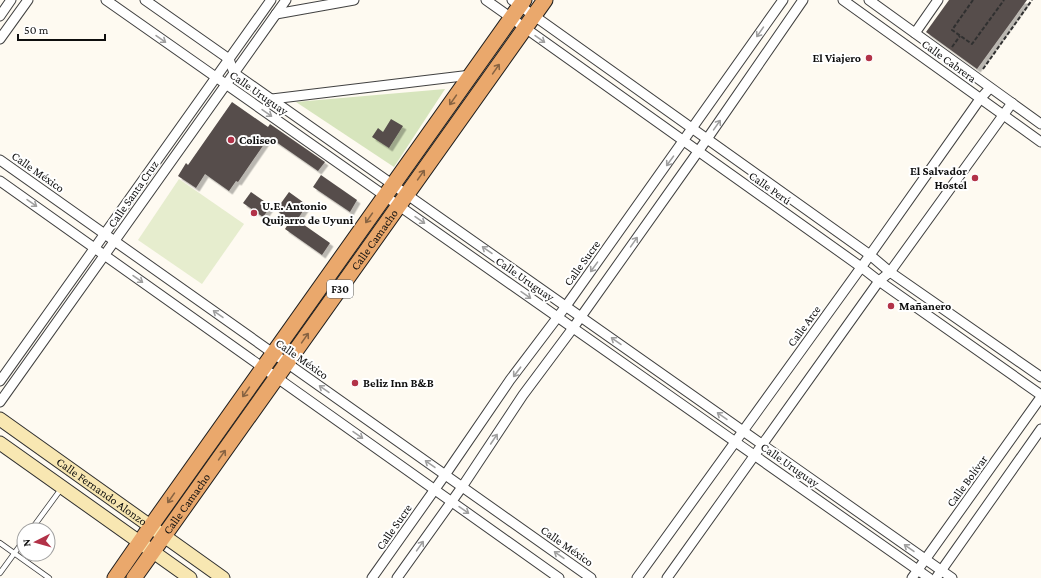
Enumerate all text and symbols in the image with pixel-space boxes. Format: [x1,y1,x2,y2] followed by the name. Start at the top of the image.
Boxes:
[18,16,105,42] scale bar
[24,23,49,37] text: 50 m
[756,26,764,37] one-way arrow
[155,35,166,43] one-way arrow
[535,35,546,43] one-way arrow
[919,37,979,86] street label: Calle Cabrera
[812,51,861,65] place label: El Viajero
[864,53,874,63] marker: El Viajero
[492,63,501,74] one-way arrow
[227,68,291,119] street label: Calle Uruguay
[449,95,457,106] one-way arrow
[262,109,273,117] one-way arrow
[713,119,721,130] one-way arrow
[239,133,276,147] place label: Coliseo
[226,135,236,145] marker: Coliseo
[9,149,67,195] street label: Calle México
[665,156,674,167] one-way arrow
[105,158,161,230] street label: Calle Santa Cruz
[910,164,967,192] place label: El Salvador Hostel
[746,168,794,208] street label: Calle Perú
[417,169,425,180] one-way arrow
[970,173,980,183] marker: El Salvador Hostel
[26,199,37,207] one-way arrow
[262,199,354,227] place label: U.E. Antonio Quijarro de Uyuni
[348,207,401,273] street label: Calle Camacho
[249,208,259,218] marker: U.E. Antonio Quijarro de Uyuni
[365,212,374,223] one-way arrow
[414,216,425,224] one-way arrow
[630,237,638,248] one-way arrow
[561,238,603,288] street label: Calle Sucre
[481,246,492,254] one-way arrow
[493,254,557,305] street label: Calle Uruguay
[590,261,598,272] one-way arrow
[132,275,143,283] one-way arrow
[327,280,353,298] road number: F30
[520,291,531,299] one-way arrow
[899,299,951,313] place label: Mañanero
[886,301,896,311] marker: Mañanero
[784,303,824,349] street label: Calle Arce
[212,310,223,318] one-way arrow
[301,332,309,343] one-way arrow
[273,336,331,382] street label: Calle México
[611,337,622,345] one-way arrow
[512,366,521,377] one-way arrow
[363,376,434,390] place label: Beliz Inn B&B
[350,378,360,388] marker: Beliz Inn B&B
[319,385,330,393] one-way arrow
[242,387,250,398] one-way arrow
[717,412,728,420] one-way arrow
[352,431,363,439] one-way arrow
[490,433,498,445] one-way arrow
[758,440,822,491] street label: Calle Uruguay
[218,450,226,461] one-way arrow
[944,452,991,510] street label: Calle Bolívar
[54,454,150,529] street label: Calle Fernando Alonzo
[425,460,436,468] one-way arrow
[160,471,213,537] street label: Calle Camacho
[166,493,175,504] one-way arrow
[373,501,415,553] street label: Calle Sucre
[458,506,469,514] one-way arrow
[16,522,56,562] north arrow
[538,523,596,569] street label: Calle México
[20,538,32,547] text: N
[416,541,424,552] one-way arrow
[903,543,914,552] one-way arrow
[554,551,565,560] one-way arrow

